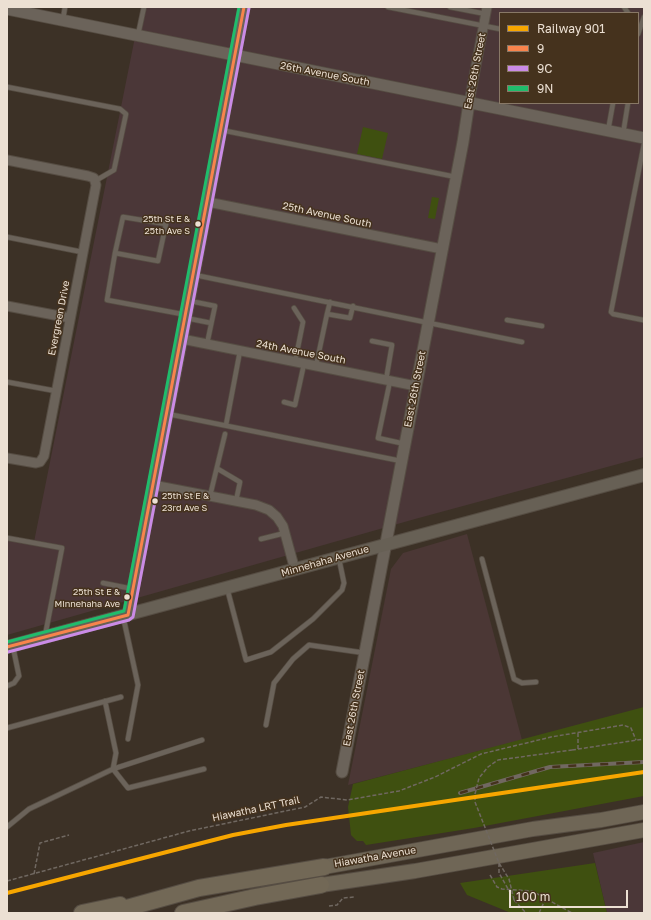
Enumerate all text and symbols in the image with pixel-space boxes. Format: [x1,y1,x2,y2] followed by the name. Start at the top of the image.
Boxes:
[499,12,639,104] legend
[537,21,605,36] text: Railway 901
[462,32,488,110] street label: East 26th Street
[537,41,544,56] text: 9
[279,59,371,89] street label: 26th Avenue South
[537,61,552,76] text: 9C
[537,81,553,96] text: 9N
[281,200,373,230] street label: 25th Avenue South
[143,214,190,235] place label: 25th St E & 25th Ave S
[193,219,203,229] marker: 25th St E & 25th Ave S
[46,280,72,356] street label: Evergreen Drive
[255,337,347,367] street label: 24th Avenue South
[402,350,428,428] street label: East 26th Street
[162,491,209,512] place label: 25th St E & 23rd Ave S
[150,496,160,506] marker: 25th St E & 23rd Ave S
[280,543,370,579] street label: Minnehaha Avenue
[54,587,120,608] place label: 25th St E & Minnehaha Ave
[122,592,132,602] marker: 25th St E & Minnehaha Ave
[341,669,367,747] street label: East 26th Street
[211,794,301,824] street label: Hiawatha LRT Trail
[333,844,417,870] street label: Hiawatha Avenue
[511,882,630,908] scale bar
[516,889,550,904] text: 100 m

